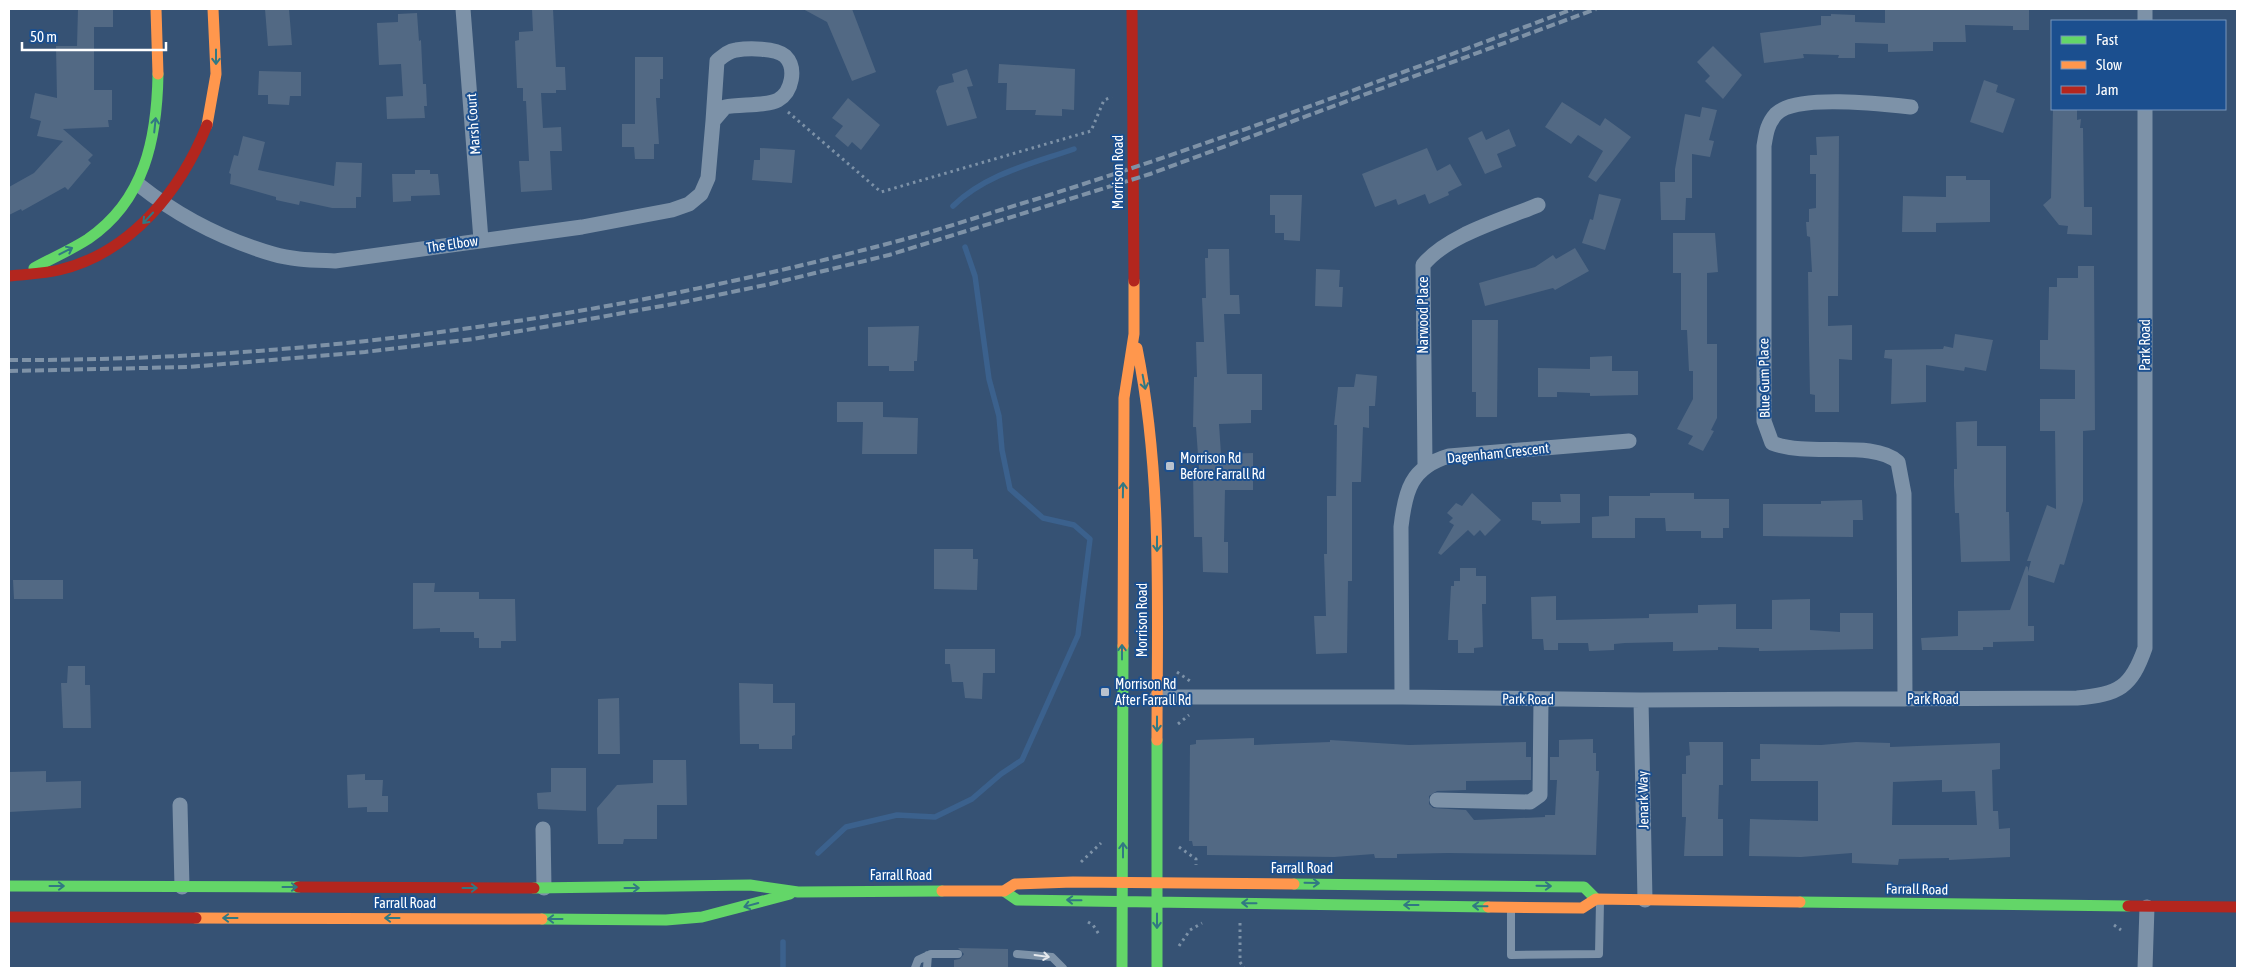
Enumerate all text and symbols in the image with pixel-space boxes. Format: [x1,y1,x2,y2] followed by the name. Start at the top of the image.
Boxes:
[22,20,166,52] scale bar
[2051,20,2226,110] legend
[30,28,57,45] text: 50 m
[2096,31,2118,48] text: Fast
[211,49,221,65] one-way arrow
[2096,56,2122,73] text: Slow
[2096,81,2119,98] text: Jam
[463,93,483,155] street label: Marsh Court
[150,117,160,133] one-way arrow
[1110,135,1126,209] street label: Morrison Road
[142,212,154,225] one-way arrow
[425,232,480,256] street label: The Elbow
[58,246,73,255] one-way arrow
[1415,276,1431,354] street label: Narwood Place
[2137,319,2153,371] street label: Park Road
[1755,338,1773,418] street label: Blue Gum Place
[1140,373,1150,389] one-way arrow
[1446,440,1550,466] street label: Dagenham Crescent
[1180,450,1265,482] place label: Morrison Rd Before Farrall Rd
[1164,460,1176,472] marker: Morrison Rd Before Farrall Rd
[1119,482,1128,498] one-way arrow
[1152,535,1162,551] one-way arrow
[1134,583,1150,657] street label: Morrison Road
[1117,644,1127,660] one-way arrow
[1115,676,1191,708] place label: Morrison Rd After Farrall Rd
[1099,686,1111,698] marker: Morrison Rd After Farrall Rd
[1502,691,1554,707] street label: Park Road
[1907,691,1959,707] street label: Park Road
[1152,715,1162,731] one-way arrow
[1634,770,1652,829] street label: Jenark Way
[1118,842,1128,858] one-way arrow
[1271,860,1333,876] street label: Farrall Road
[870,867,932,883] street label: Farrall Road
[1303,878,1319,887] one-way arrow
[1886,880,1948,898] street label: Farrall Road
[49,881,65,891] one-way arrow
[1536,881,1552,891] one-way arrow
[282,882,298,892] one-way arrow
[462,883,478,893] one-way arrow
[624,883,640,893] one-way arrow
[374,895,436,911] street label: Farrall Road
[1066,895,1082,905] one-way arrow
[1241,898,1258,908] one-way arrow
[1404,900,1420,910] one-way arrow
[743,901,759,911] one-way arrow
[1472,901,1488,911] one-way arrow
[1152,912,1162,929] one-way arrow
[222,913,238,923] one-way arrow
[384,913,400,923] one-way arrow
[547,914,563,924] one-way arrow
[1034,951,1050,961] one-way arrow

